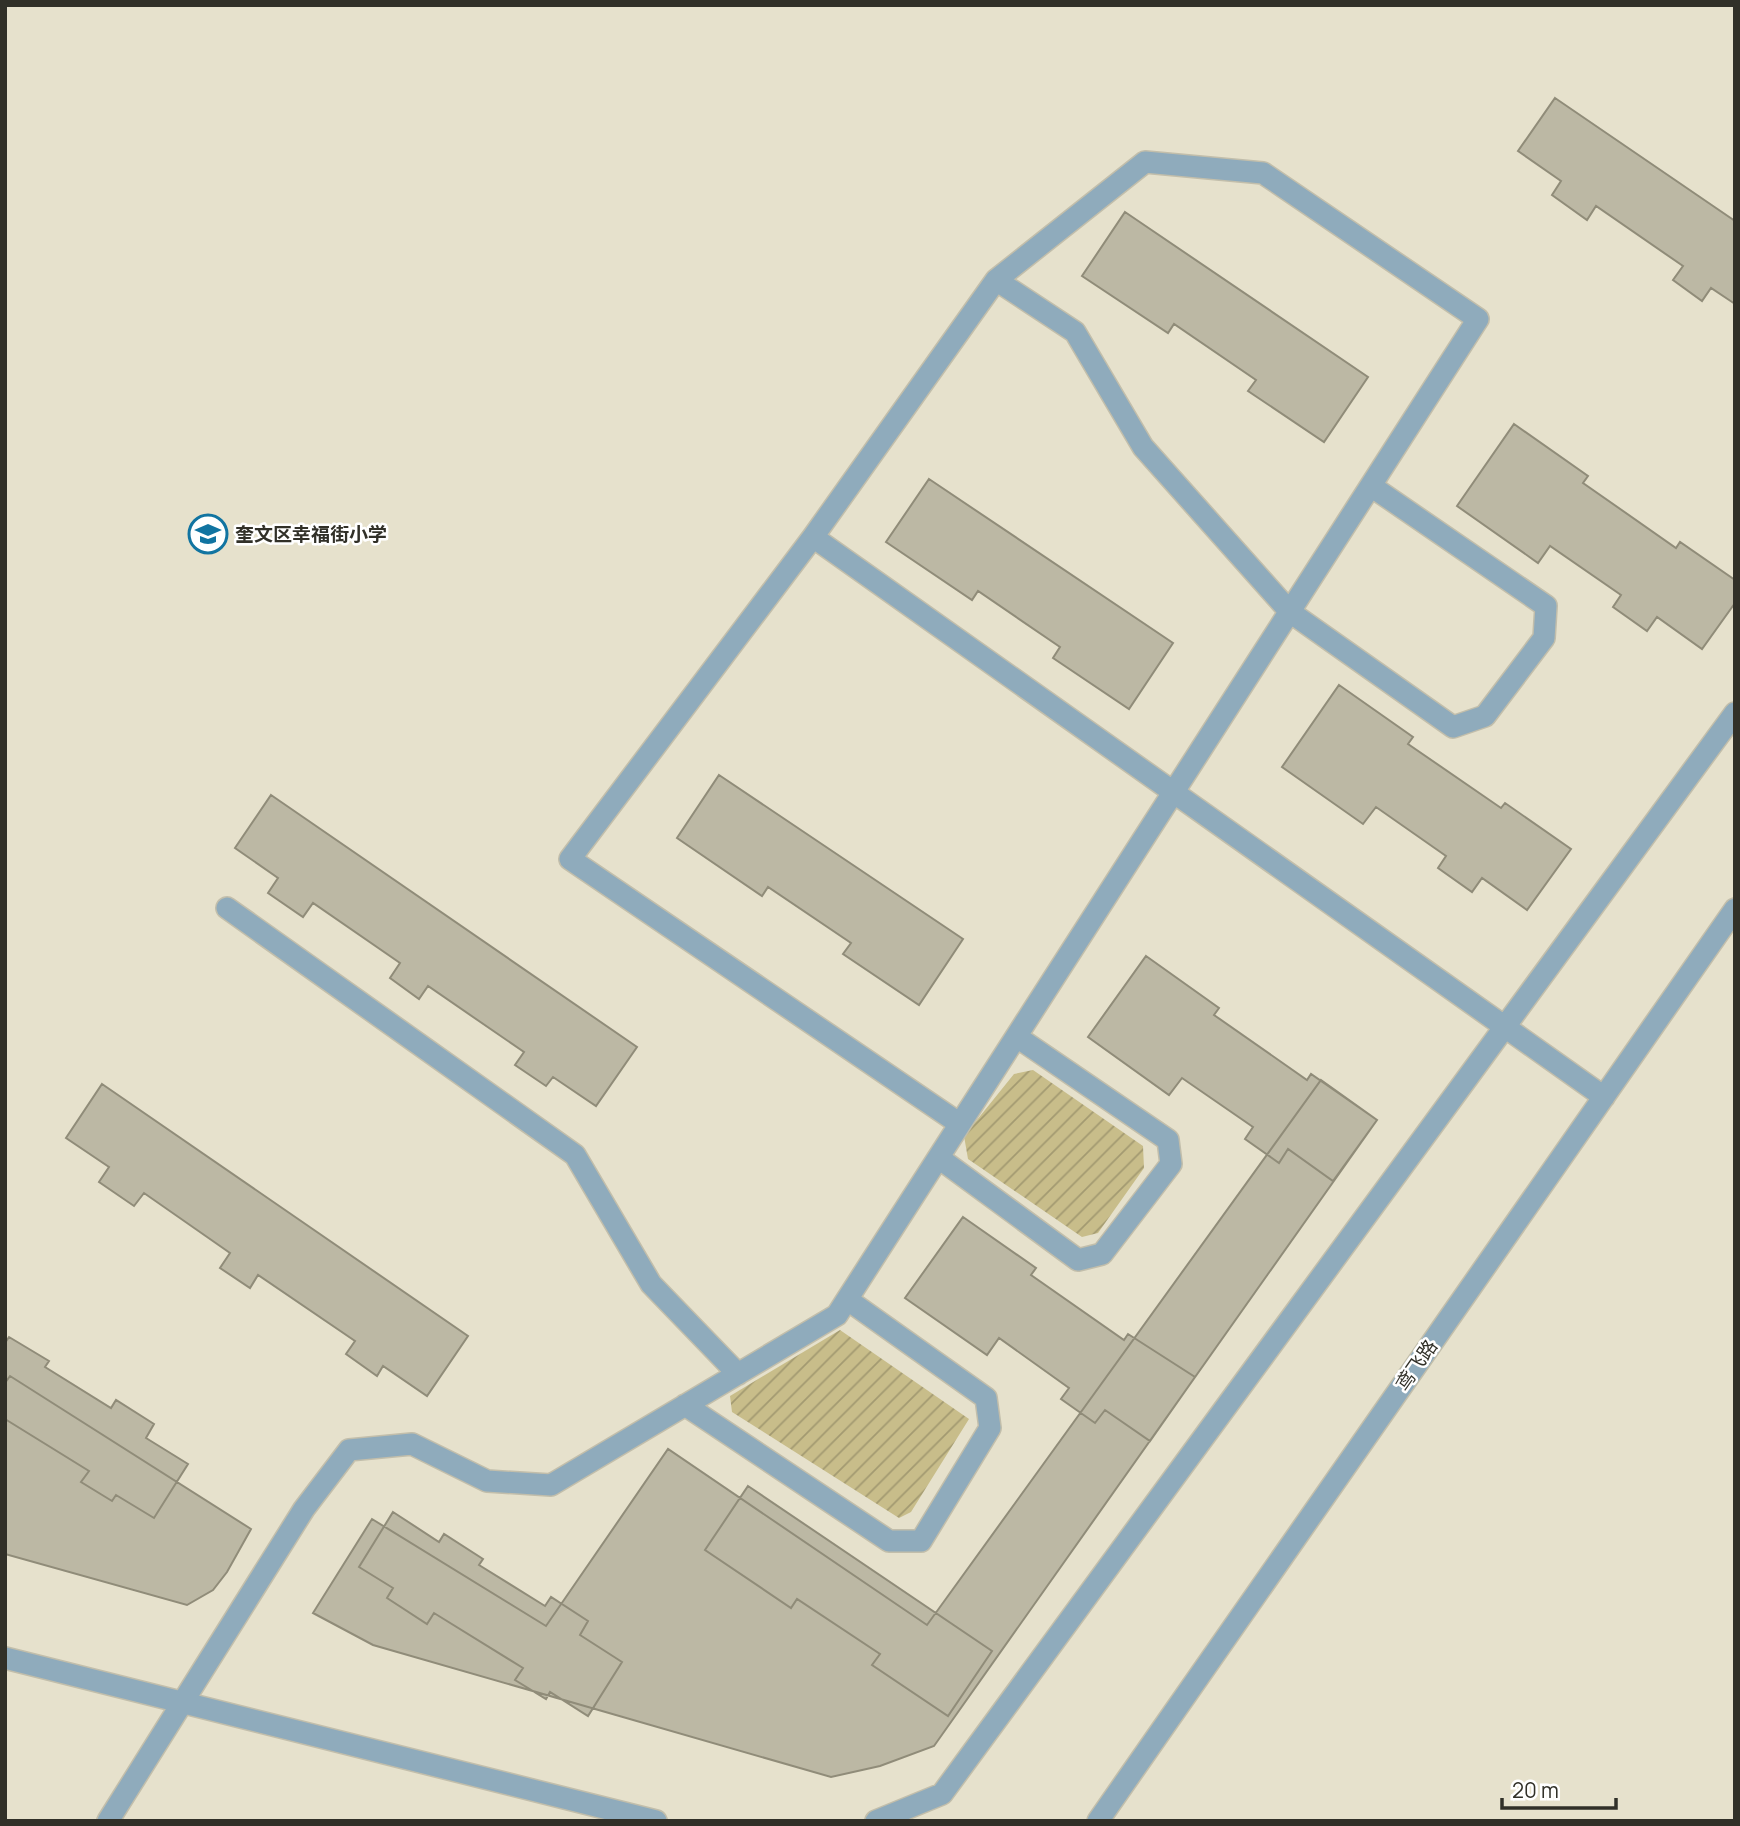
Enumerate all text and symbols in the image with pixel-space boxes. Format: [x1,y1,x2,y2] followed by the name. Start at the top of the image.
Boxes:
[187,513,229,555] school or university icon: 奎文区幸福街小学
[235,521,387,547] place label: 奎文区幸福街小学
[1389,1334,1443,1396] street label: 鸢飞路
[1502,1766,1616,1810] scale bar
[1512,1776,1559,1804] text: 20 m

